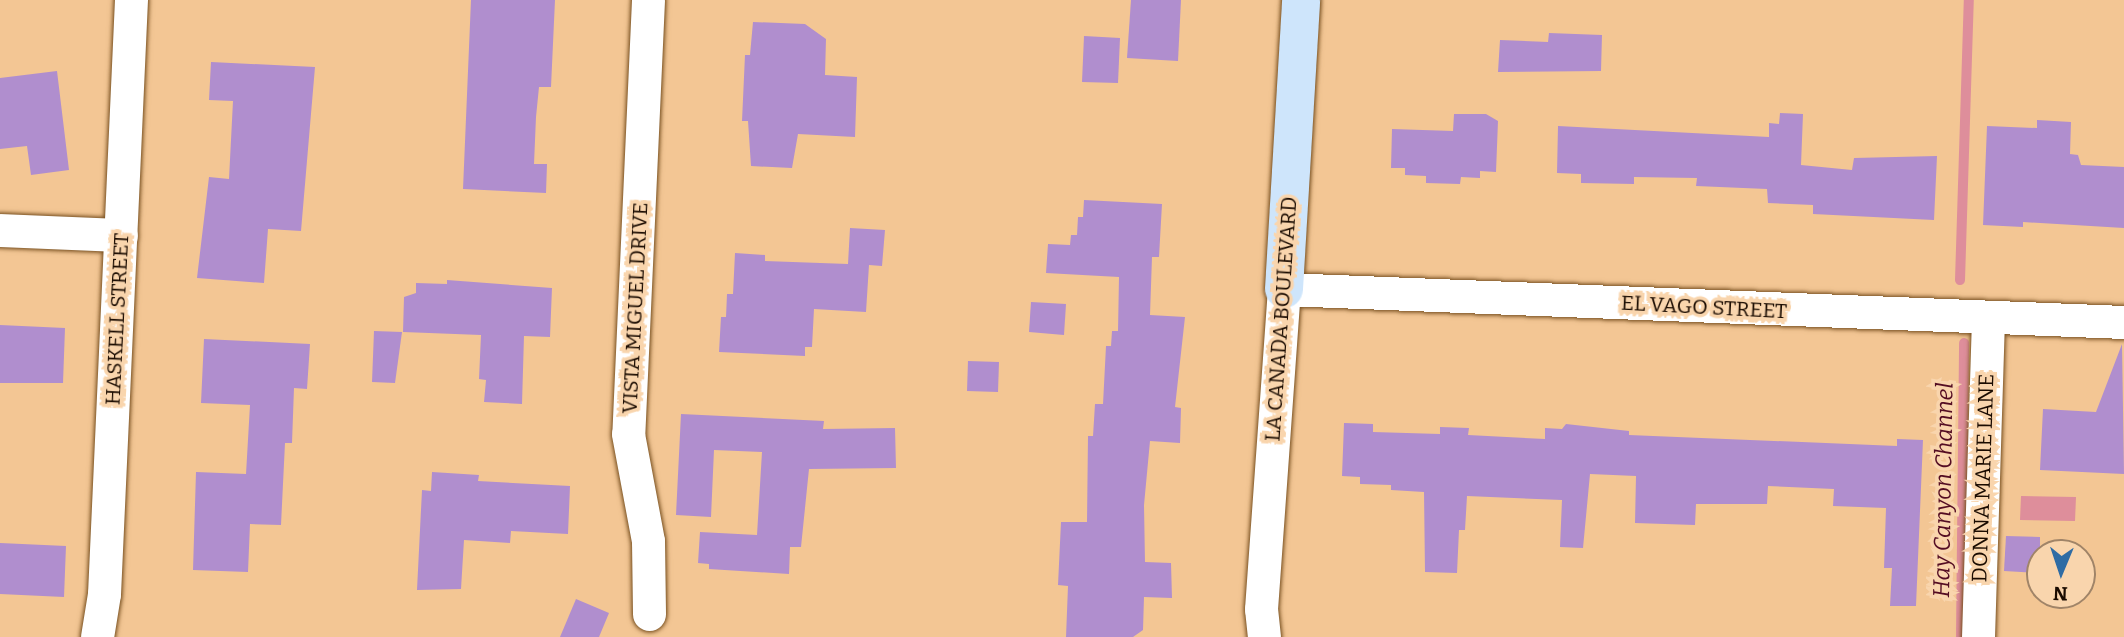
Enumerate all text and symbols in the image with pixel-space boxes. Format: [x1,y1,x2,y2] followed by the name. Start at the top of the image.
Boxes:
[1260,196,1302,442] street label: LA CANADA BOULEVARD
[617,202,653,414] street label: VISTA MIGUEL DRIVE
[100,232,134,406] street label: HASKELL STREET
[1620,290,1788,324] street label: EL VAGO STREET
[1967,373,1999,583] street label: DONNA MARIE LANE
[1927,382,1959,598] water label: Hay Canyon Channel
[2026,539,2096,609] north arrow
[2053,582,2068,605] text: N

